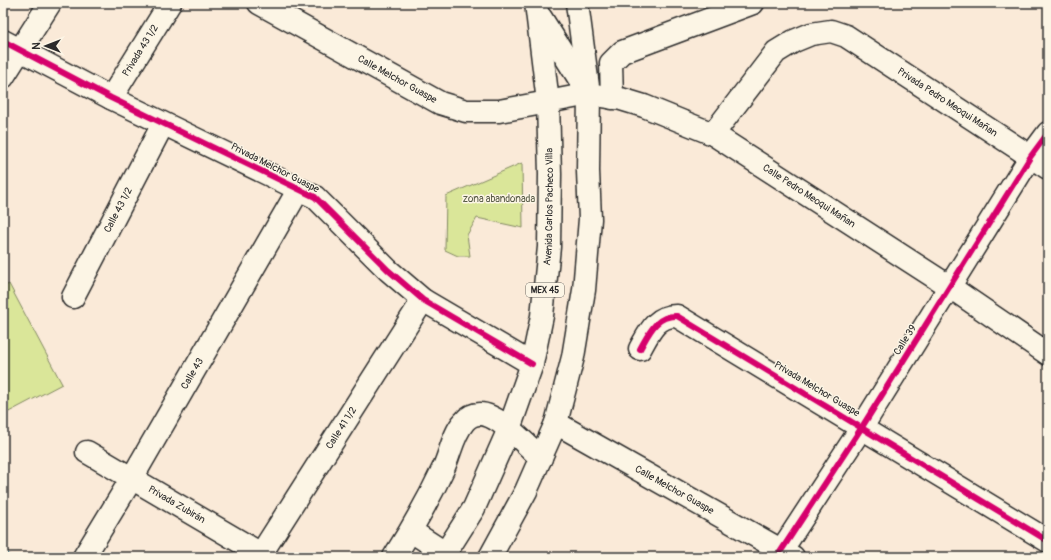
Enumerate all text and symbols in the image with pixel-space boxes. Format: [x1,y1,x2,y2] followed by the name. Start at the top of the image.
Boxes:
[120,22,161,78] street label: Privada 43 1/2
[26,26,66,66] north arrow
[30,42,43,50] text: N
[356,53,439,106] street label: Calle Melchor Guaspe
[895,65,1000,139] street label: Privada Pedro Meoqui Mañan
[229,140,321,196] street label: Privada Melchor Guaspe
[541,147,556,266] street label: Avenida Carlos Pacheco Villa
[760,162,858,230] street label: Calle Pedro Meoqui Mañan
[102,185,135,235] street label: Calle 43 1/2
[463,193,536,205] park label: zona abandonada
[526,283,564,297] road number: MEX 45
[891,323,919,357] street label: Calle 39
[179,355,206,391] street label: Calle 43
[772,359,862,419] street label: Privada Melchor Guaspe
[323,404,359,451] street label: Calle 41 1/2
[633,463,716,517] street label: Calle Melchor Guaspe
[146,483,208,526] street label: Privada Zubirán

